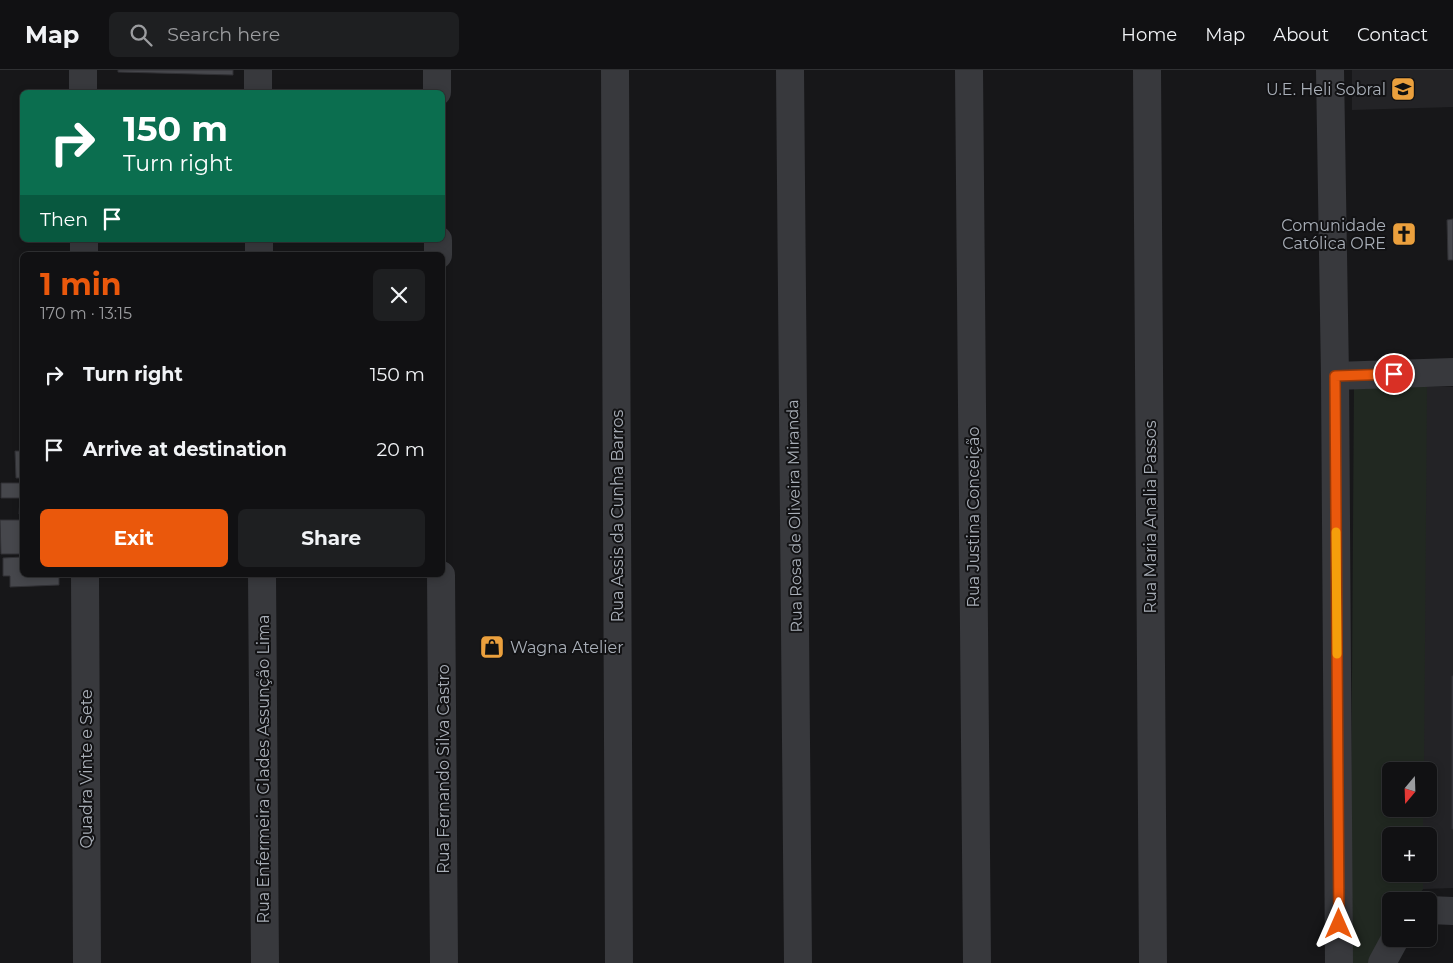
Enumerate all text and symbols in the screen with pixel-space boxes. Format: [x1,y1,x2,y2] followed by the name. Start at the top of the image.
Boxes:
[109,12,459,57] search box
[25,20,79,49] text: Map
[127,21,155,49] icon: search
[167,23,280,46] text: Search here
[1121,24,1177,46] text: Home
[1205,24,1245,46] text: Map
[1273,24,1329,46] text: About
[1357,24,1428,46] text: Contact
[1390,76,1416,102] school or university icon: U.E. Heli Sobral
[1266,80,1386,99] place label: U.E. Heli Sobral
[123,107,228,150] text: 150 m
[40,110,105,175] icon: right
[123,150,233,177] text: Turn right
[98,205,126,233] icon: arrive
[40,208,88,231] text: Then
[1281,216,1386,253] place label: Comunidade Católica ORE
[1391,221,1417,247] church icon: Comunidade Católica ORE
[40,266,121,303] text: 1 min
[373,269,425,321] button: close
[40,304,132,323] text: 170 m · 13:15
[1373,353,1415,395] pin
[1380,360,1408,388] icon: arrive
[40,361,68,389] icon: right
[83,363,183,386] text: Turn right
[370,363,425,386] text: 150 m
[783,399,806,633] street label: Rua Rosa de Oliveira Miranda
[608,409,627,622] street label: Rua Assis da Cunha Barros
[1141,420,1160,614] street label: Rua Maria Analia Passos
[964,427,983,607] street label: Rua Justina Conceição
[40,436,68,464] icon: arrive
[83,438,287,461] text: Arrive at destination
[377,438,425,461] text: 20 m
[40,509,228,567] button: Exit
[238,509,425,567] button: Share
[254,614,273,924] street label: Rua Enfermeira Glades Assunção Lima
[479,634,505,660] shop icon: Wagna Atelier
[510,638,624,657] place label: Wagna Atelier
[434,664,453,874] street label: Rua Fernando Silva Castro
[77,689,96,849] street label: Quadra Vinte e Sete
[1382,762,1438,818] north arrow
[1382,762,1437,947] map controls
[1382,827,1437,882] button: +
[1382,892,1437,947] button: −
[1312,897,1364,949] position arrow

